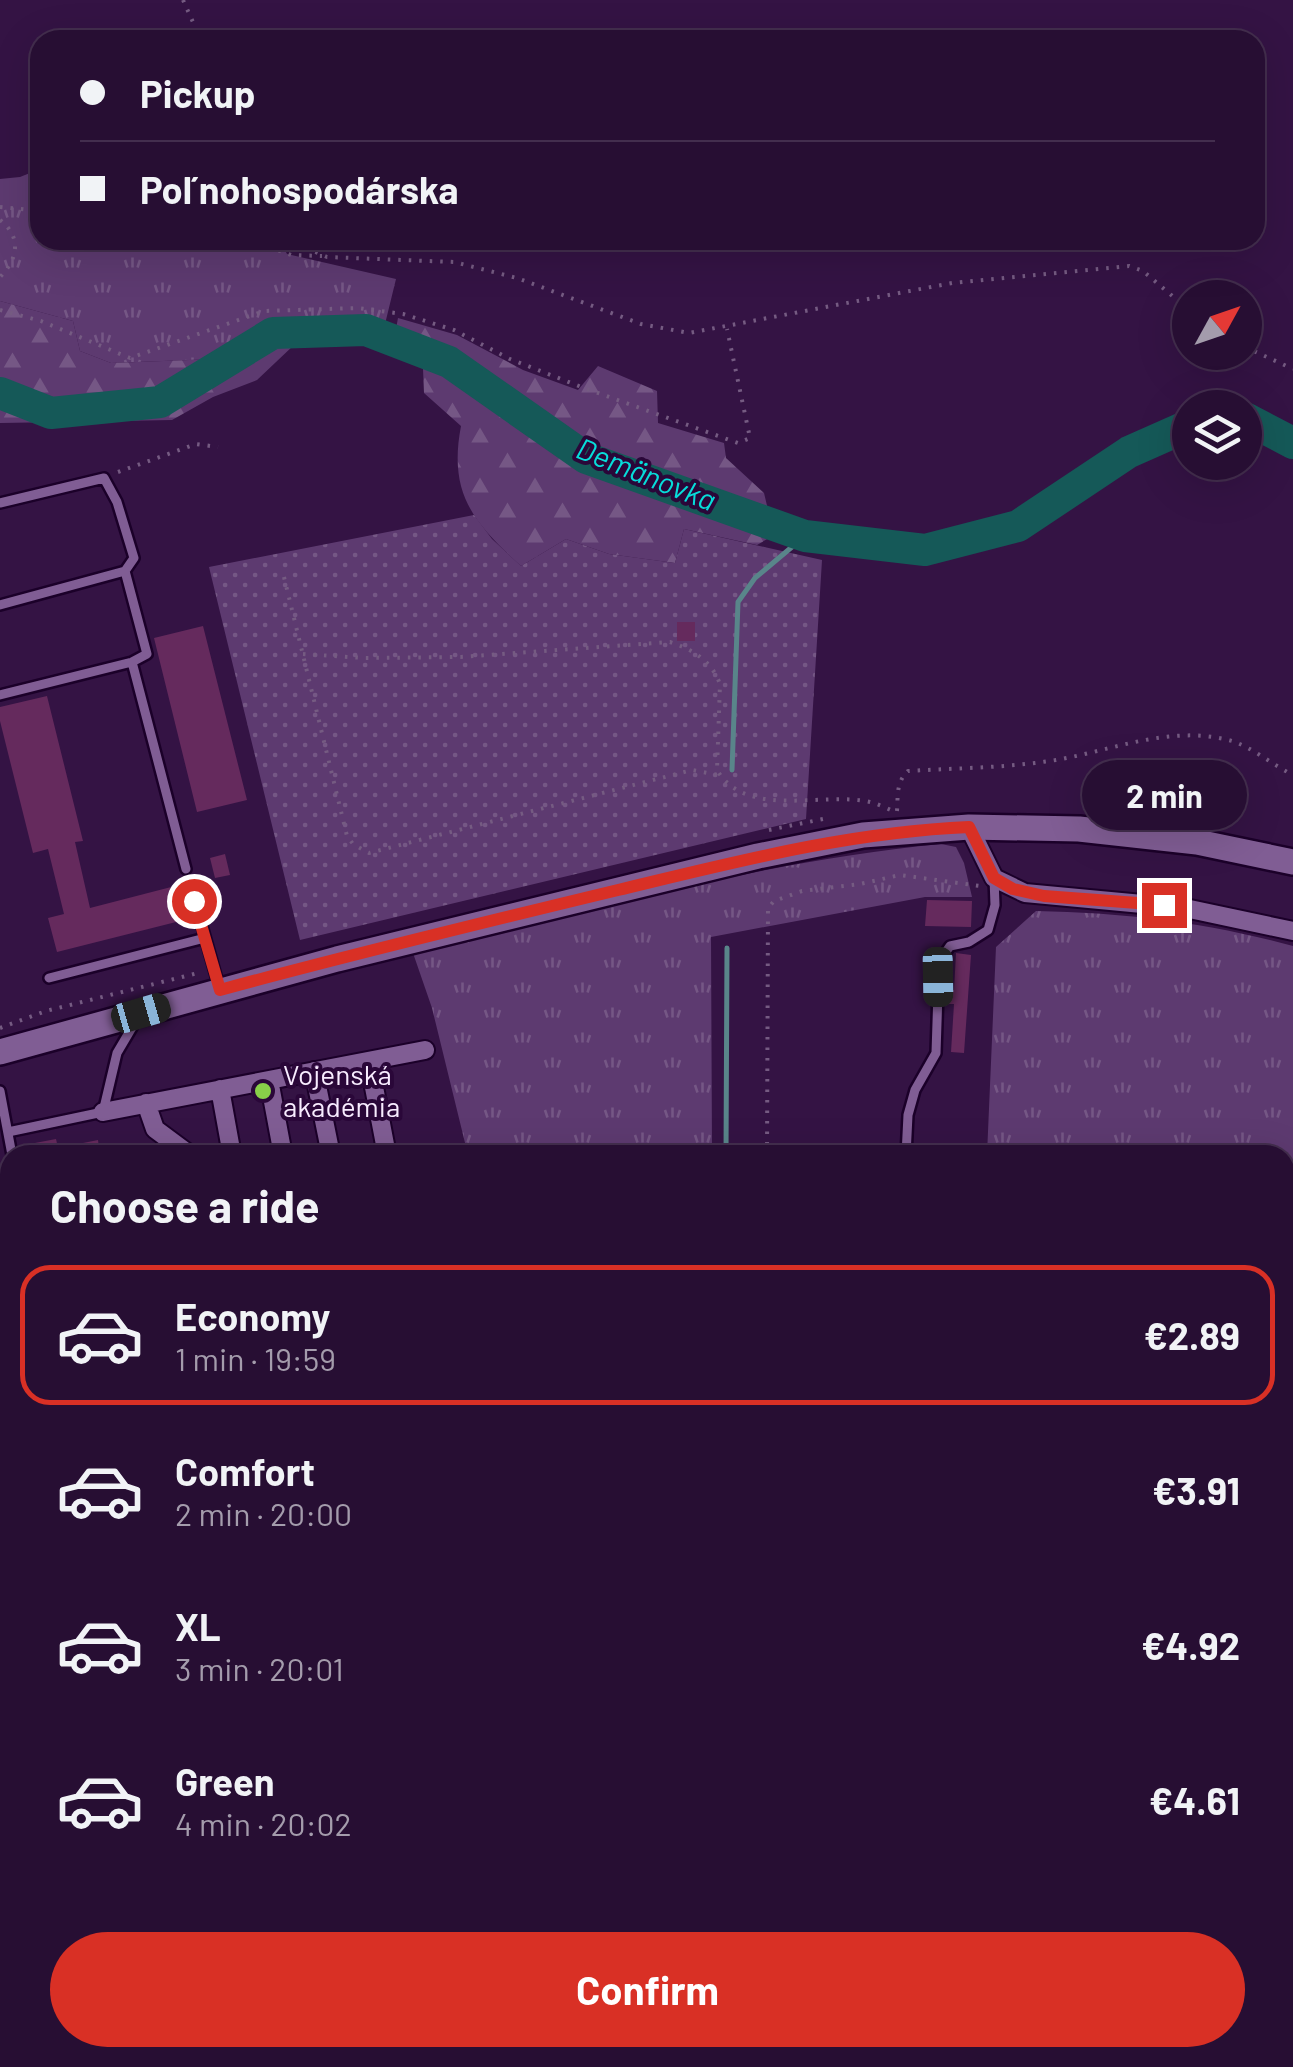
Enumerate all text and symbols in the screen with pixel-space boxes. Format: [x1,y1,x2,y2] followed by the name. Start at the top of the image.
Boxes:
[140,70,255,116] text: Pickup
[140,166,458,212] text: Poľnohospodárska
[1172,280,1262,370] north arrow
[1172,280,1262,480] map controls
[1172,390,1262,480] button: layers
[572,429,722,517] water label: Demänovka
[1082,760,1246,830] callout: 2 min
[1126,776,1203,814] text: 2 min
[172,879,217,924] route start
[1142,883,1187,928] route end
[922,947,954,1007] car
[108,990,174,1036] car
[283,1057,400,1123] place label: Vojenská akadémia
[252,1080,274,1102] marker: Vojenská akadémia
[50,1178,320,1232] text: Choose a ride
[55,1290,145,1380] icon: car
[175,1293,330,1339] text: Economy
[1144,1312,1240,1358] text: €2.89
[175,1339,336,1377] text: 1 min · 19:59
[55,1445,145,1535] icon: car
[175,1448,315,1494] text: Comfort
[1152,1467,1240,1513] text: €3.91
[175,1494,352,1532] text: 2 min · 20:00
[55,1600,145,1690] icon: car
[175,1603,221,1649] text: XL
[1141,1622,1240,1668] text: €4.92
[175,1649,344,1687] text: 3 min · 20:01
[55,1755,145,1845] icon: car
[175,1758,275,1804] text: Green
[1149,1777,1240,1823] text: €4.61
[175,1804,352,1842] text: 4 min · 20:02
[50,1932,1245,2047] button: Confirm

